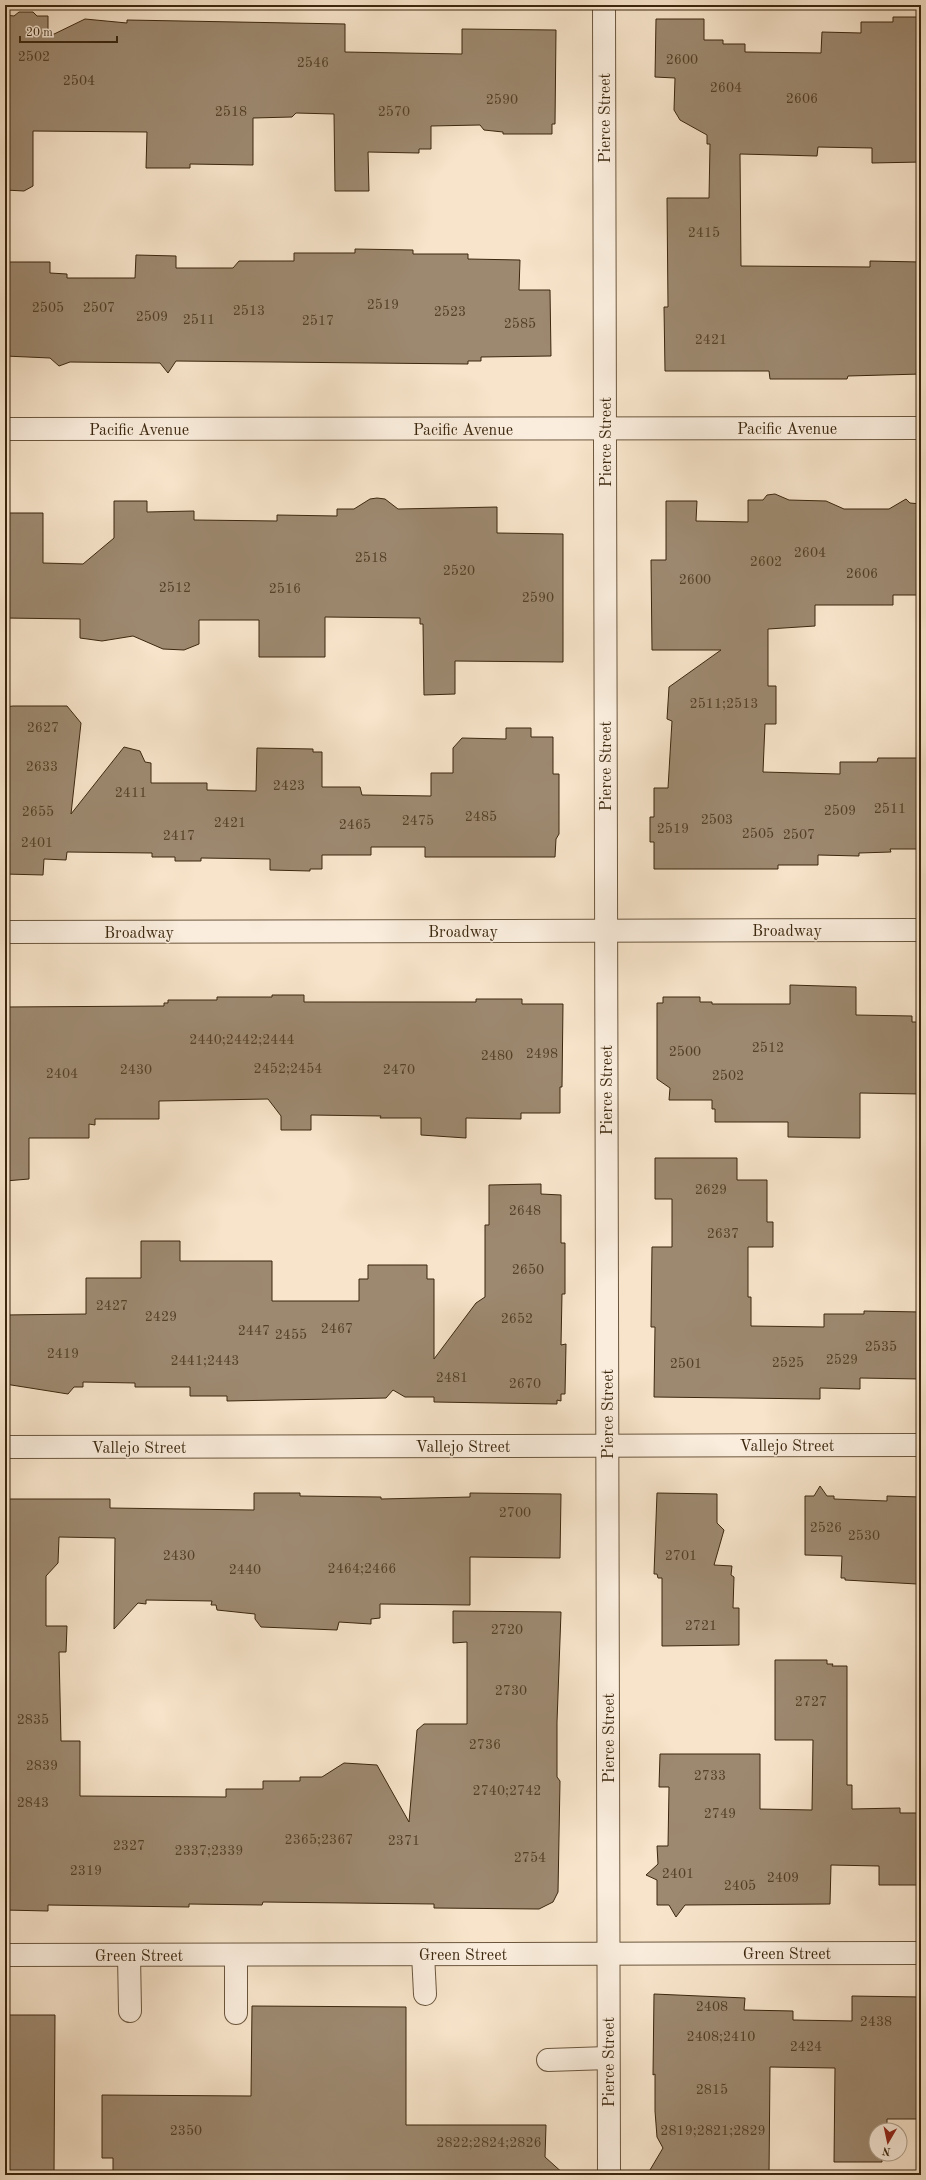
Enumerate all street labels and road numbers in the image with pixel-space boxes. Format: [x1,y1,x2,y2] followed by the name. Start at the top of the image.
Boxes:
[598,72,614,163] street label: Pierce Street
[599,396,615,487] street label: Pierce Street
[737,422,837,438] street label: Pacific Avenue
[89,423,189,439] street label: Pacific Avenue
[413,423,513,439] street label: Pacific Avenue
[599,720,615,811] street label: Pierce Street
[752,924,822,940] street label: Broadway
[428,925,498,941] street label: Broadway
[104,926,174,942] street label: Broadway
[600,1044,616,1135] street label: Pierce Street
[601,1368,617,1459] street label: Pierce Street
[740,1439,835,1455] street label: Vallejo Street
[416,1440,511,1456] street label: Vallejo Street
[92,1441,187,1457] street label: Vallejo Street
[602,1692,618,1783] street label: Pierce Street
[743,1947,832,1963] street label: Green Street
[419,1948,508,1964] street label: Green Street
[95,1949,184,1965] street label: Green Street
[602,2016,618,2107] street label: Pierce Street

